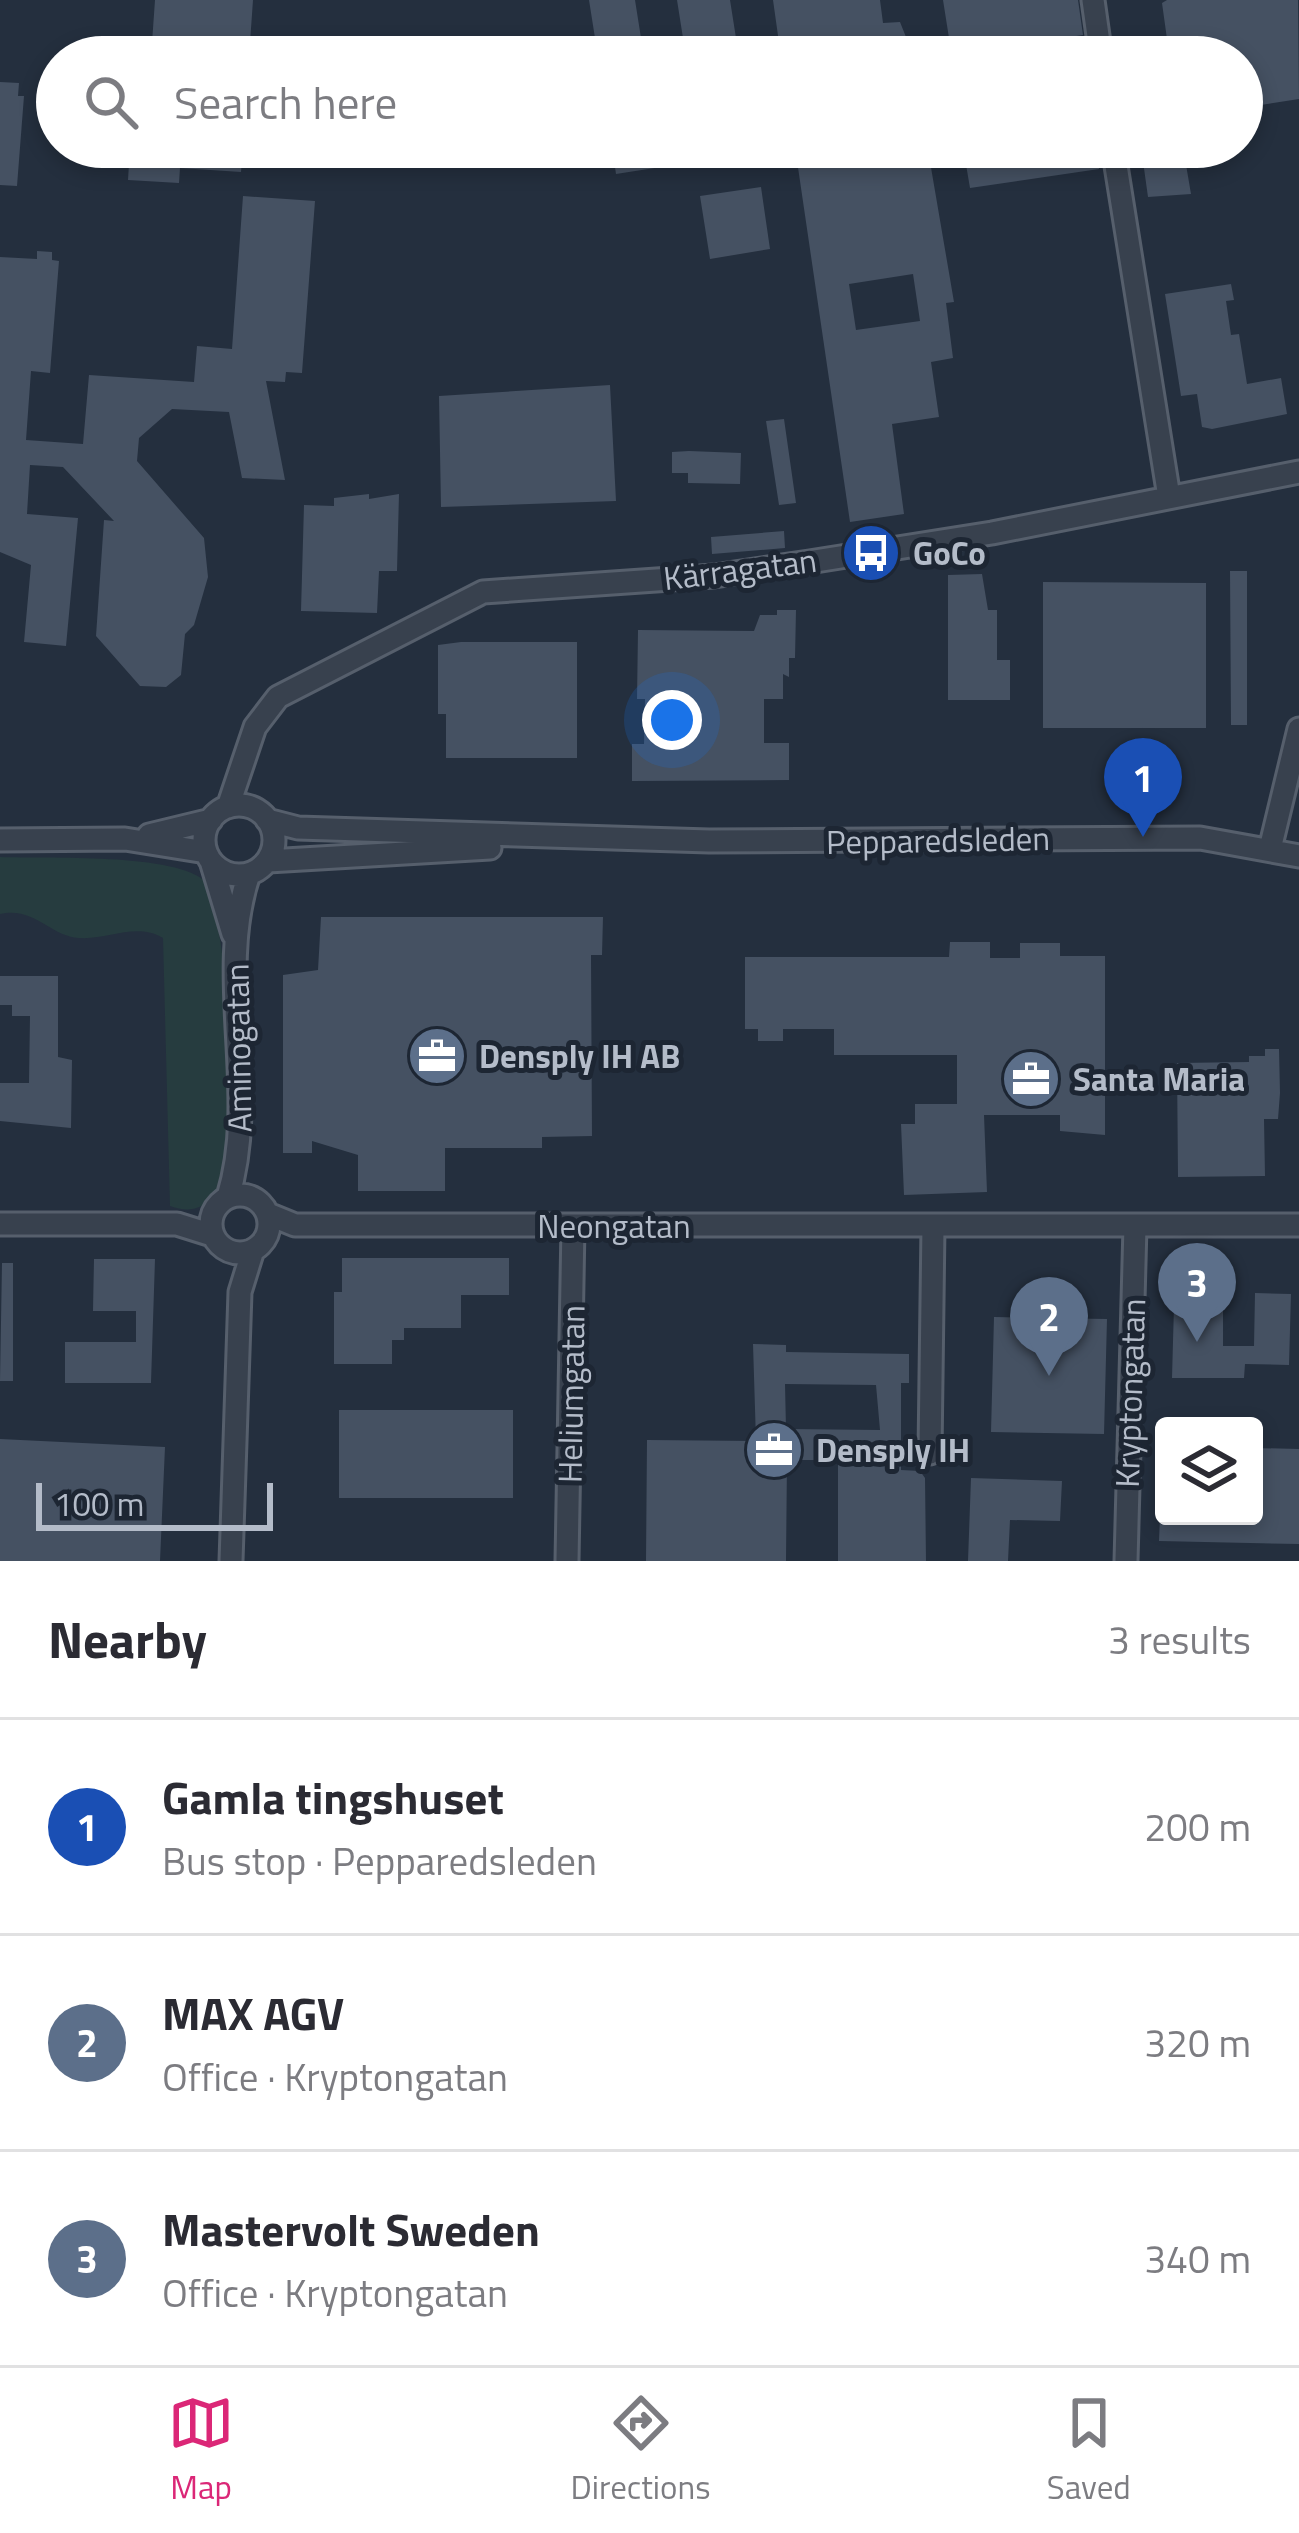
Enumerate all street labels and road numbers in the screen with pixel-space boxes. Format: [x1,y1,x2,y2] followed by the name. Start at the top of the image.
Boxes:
[661,535,819,603] street label: Kärragatan
[826,813,1050,867] street label: Pepparedsleden
[212,963,264,1133] street label: Aminogatan
[537,1201,691,1251] street label: Neongatan
[1102,1297,1158,1489] street label: Kryptongatan
[544,1305,598,1483] street label: Heliumgatan

